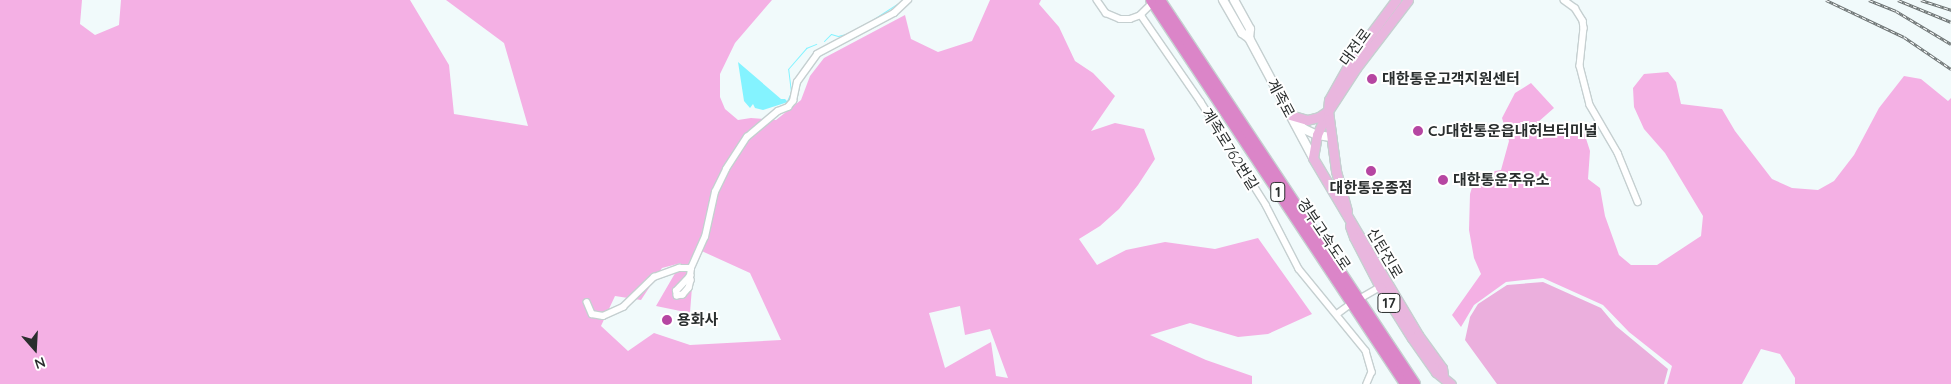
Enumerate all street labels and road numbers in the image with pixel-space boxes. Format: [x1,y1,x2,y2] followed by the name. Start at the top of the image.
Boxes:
[1336,25,1374,69] street label: 대전로
[1263,75,1299,121] street label: 계족로
[1198,105,1262,193] street label: 계족로762번길
[1269,180,1287,203] road number: 1
[1293,195,1355,273] street label: 경부고속도로
[1363,225,1407,281] street label: 신탄진로
[1376,292,1402,314] road number: 17

